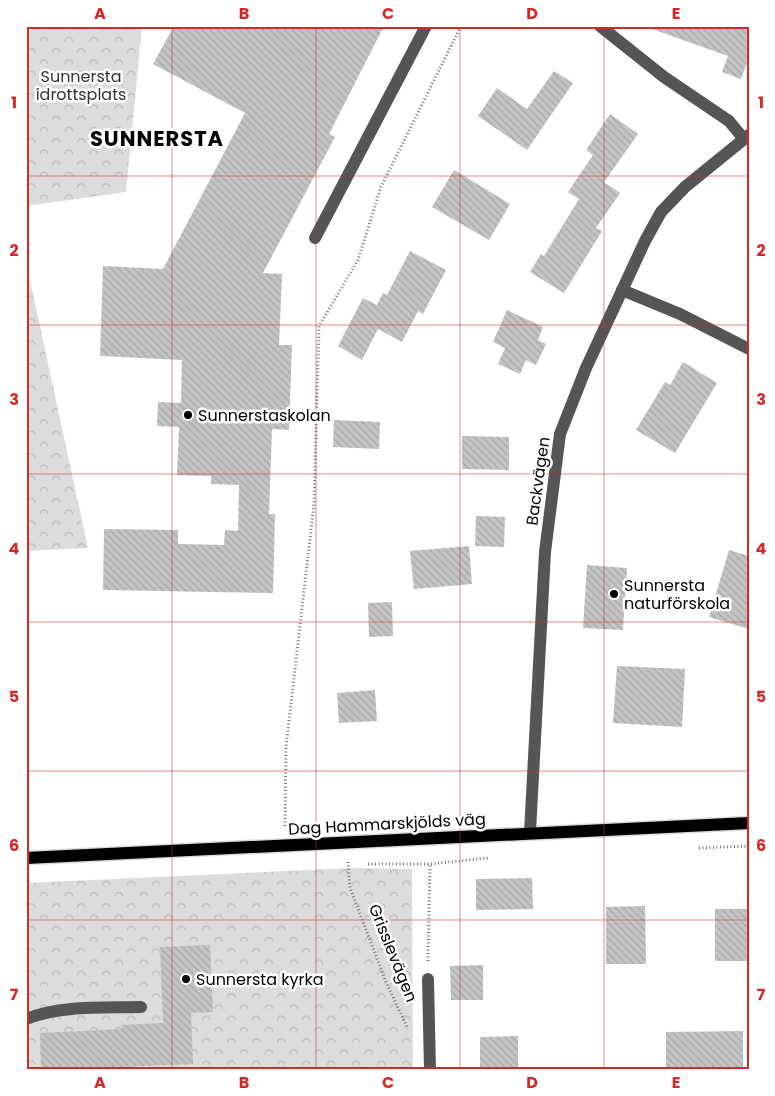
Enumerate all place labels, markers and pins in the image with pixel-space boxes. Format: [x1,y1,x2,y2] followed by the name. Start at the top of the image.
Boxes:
[198,404,331,427] place label: Sunnerstaskolan
[182,409,194,421] marker: Sunnerstaskolan
[624,574,730,615] place label: Sunnersta naturförskola
[608,588,620,600] marker: Sunnersta naturförskola
[196,968,324,991] place label: Sunnersta kyrka
[180,973,192,985] marker: Sunnersta kyrka

